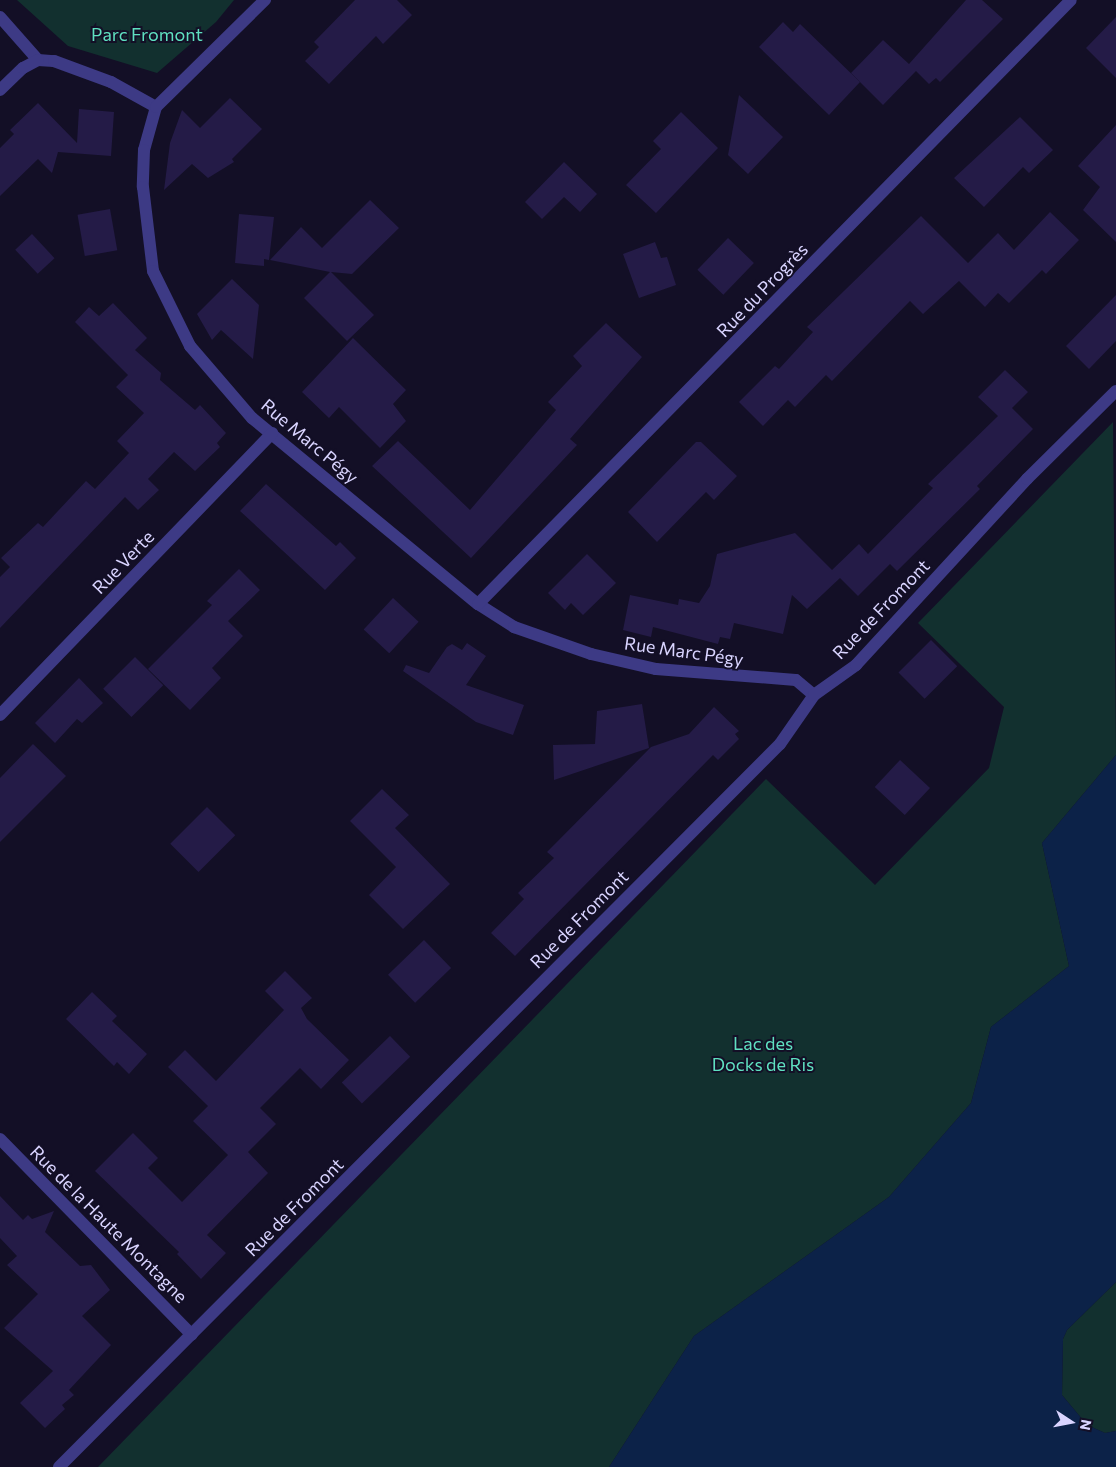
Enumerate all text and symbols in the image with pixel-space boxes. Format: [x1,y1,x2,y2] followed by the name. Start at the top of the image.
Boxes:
[91,23,203,45] park label: Parc Fromont
[712,239,812,341] street label: Rue du Progrès
[257,394,363,488] street label: Rue Marc Pégy
[88,526,158,598] street label: Rue Verte
[828,555,934,663] street label: Rue de Fromont
[623,632,745,670] street label: Rue Marc Pégy
[525,865,633,973] street label: Rue de Fromont
[712,1033,814,1076] park label: Lac des Docks de Ris
[26,1141,192,1307] street label: Rue de la Haute Montagne
[240,1153,348,1261] street label: Rue de Fromont
[1046,1397,1096,1447] north arrow
[1077,1418,1096,1432] text: N

